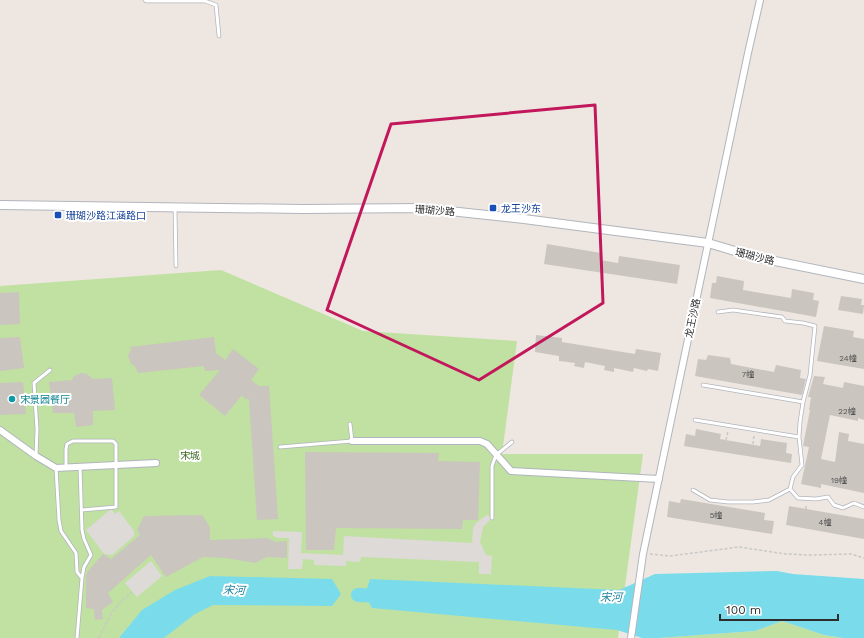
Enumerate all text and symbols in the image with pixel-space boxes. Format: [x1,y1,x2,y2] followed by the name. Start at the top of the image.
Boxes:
[488,203,498,213] marker: 龙王沙东
[501,203,541,214] place label: 龙王沙东
[415,204,455,217] street label: 珊瑚沙路
[53,210,63,220] marker: 珊瑚沙路江涵路口
[66,210,146,221] place label: 珊瑚沙路江涵路口
[734,246,776,267] street label: 珊瑚沙路
[683,297,702,339] street label: 龙王沙路
[839,353,857,363] house number: 24幢
[742,369,754,379] house number: 7幢
[7,394,17,404] marker: 宋景园餐厅
[20,394,70,405] place label: 宋景园餐厅
[838,406,856,416] house number: 22幢
[180,450,200,461] park label: 宋城
[831,475,847,485] house number: 19幢
[710,510,722,520] house number: 5幢
[819,517,831,527] house number: 4幢
[223,584,247,597] water label: 宋河
[600,591,624,604] water label: 宋河
[720,596,838,622] scale bar
[726,603,761,617] text: 100 m

